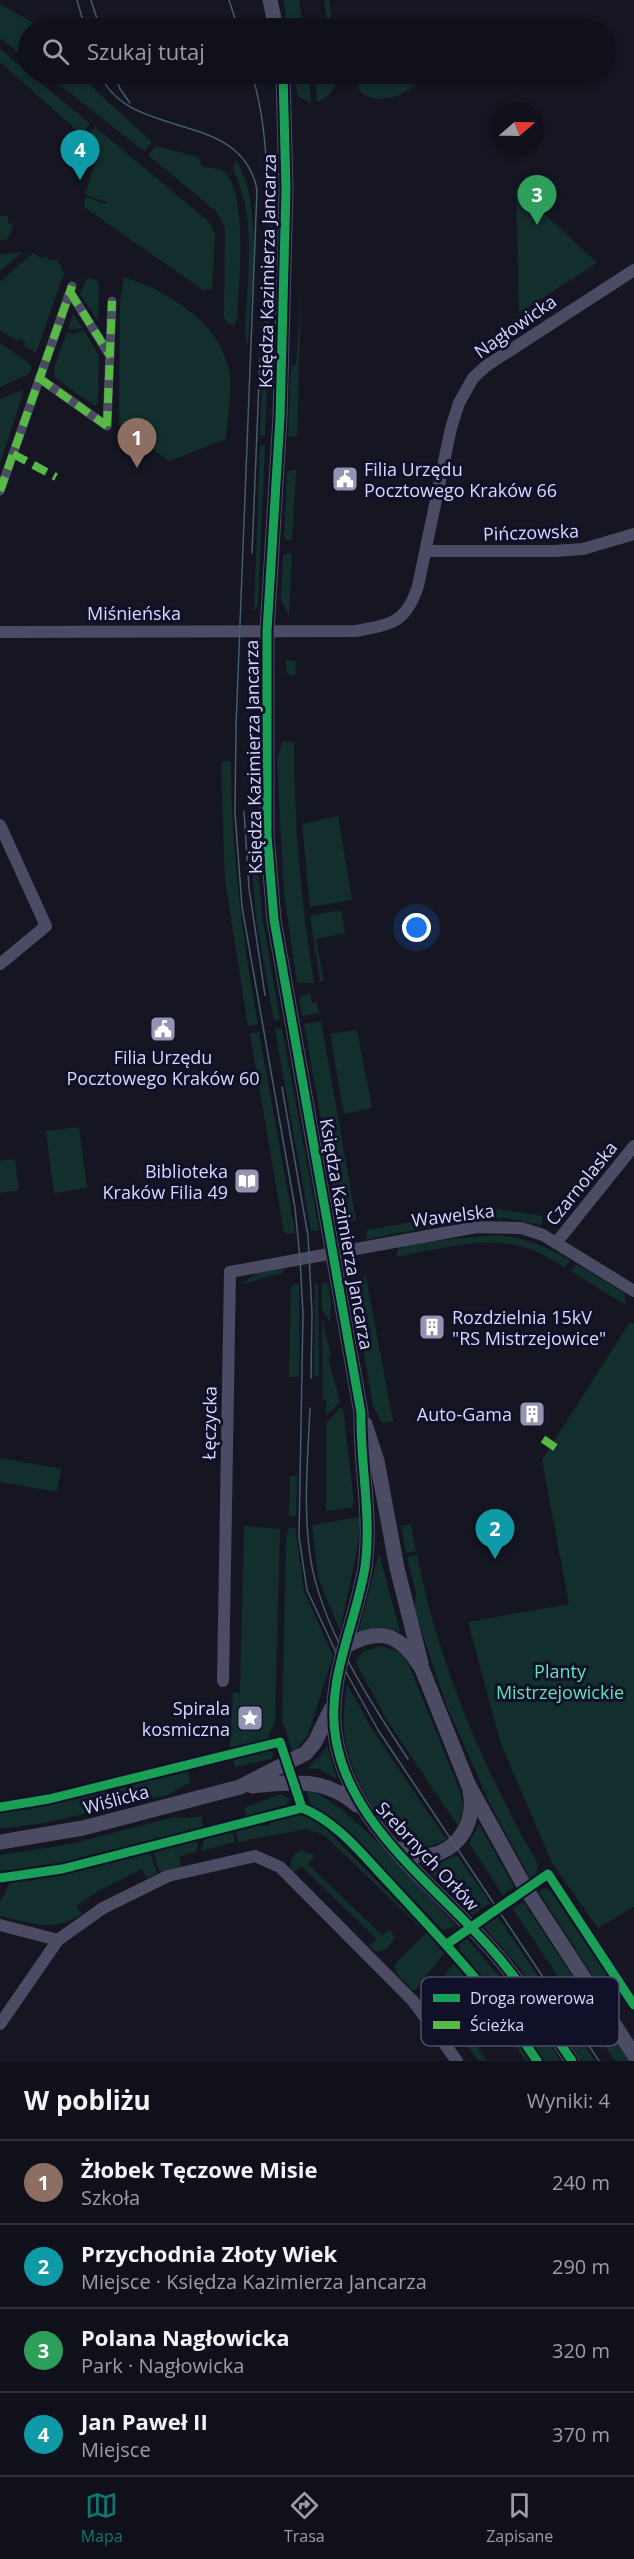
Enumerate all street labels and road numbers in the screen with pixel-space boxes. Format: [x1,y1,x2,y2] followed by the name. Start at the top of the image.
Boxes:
[253,154,281,388] street label: Księdza Kazimierza Jancarza
[469,289,561,363] street label: Nagłowicka
[482,518,580,546] street label: Pińczowska
[87,601,181,625] street label: Miśnieńska
[239,640,267,874] street label: Księdza Kazimierza Jancarza
[315,1116,379,1352] street label: Księdza Kazimierza Jancarza
[540,1136,622,1230] street label: Czarnolaska
[410,1198,496,1232] street label: Wawelska
[196,1386,222,1460] street label: Łęczycka
[81,1779,151,1819] street label: Wiślicka
[371,1796,485,1916] street label: Srebrnych Orłów

